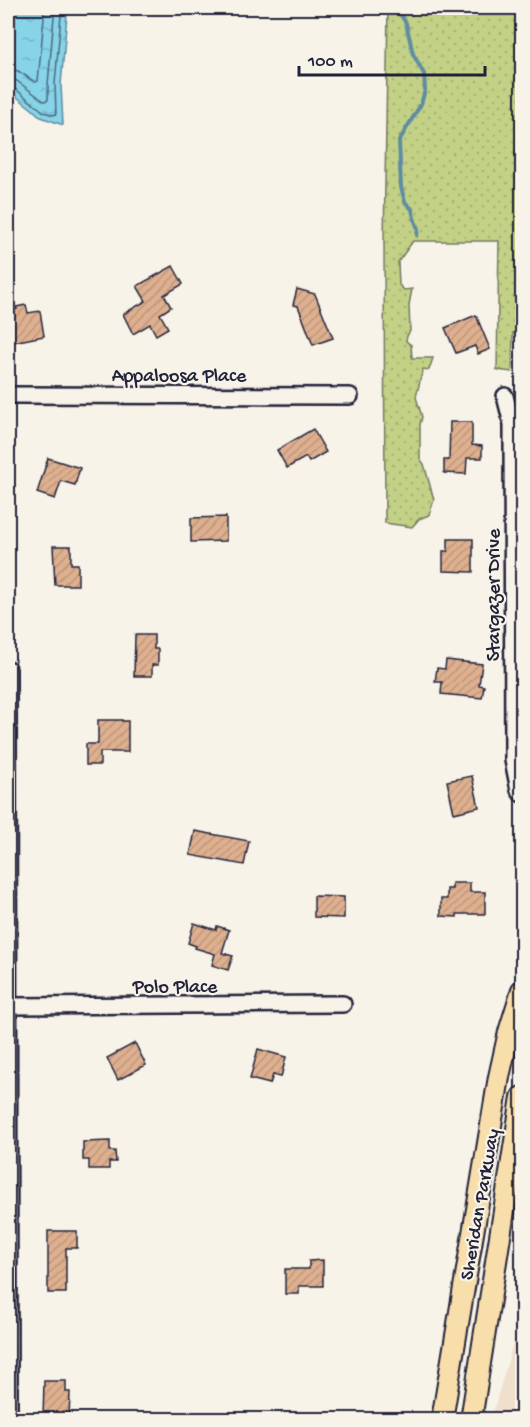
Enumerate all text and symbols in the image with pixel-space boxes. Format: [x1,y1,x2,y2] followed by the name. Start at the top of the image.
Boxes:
[299,39,485,77] scale bar
[307,52,353,73] text: 100 m
[112,366,247,389] street label: Appaloosa Place
[484,528,507,661] street label: Stargazer Drive
[132,977,218,1000] street label: Polo Place
[457,1127,506,1282] street label: Sheridan Parkway

